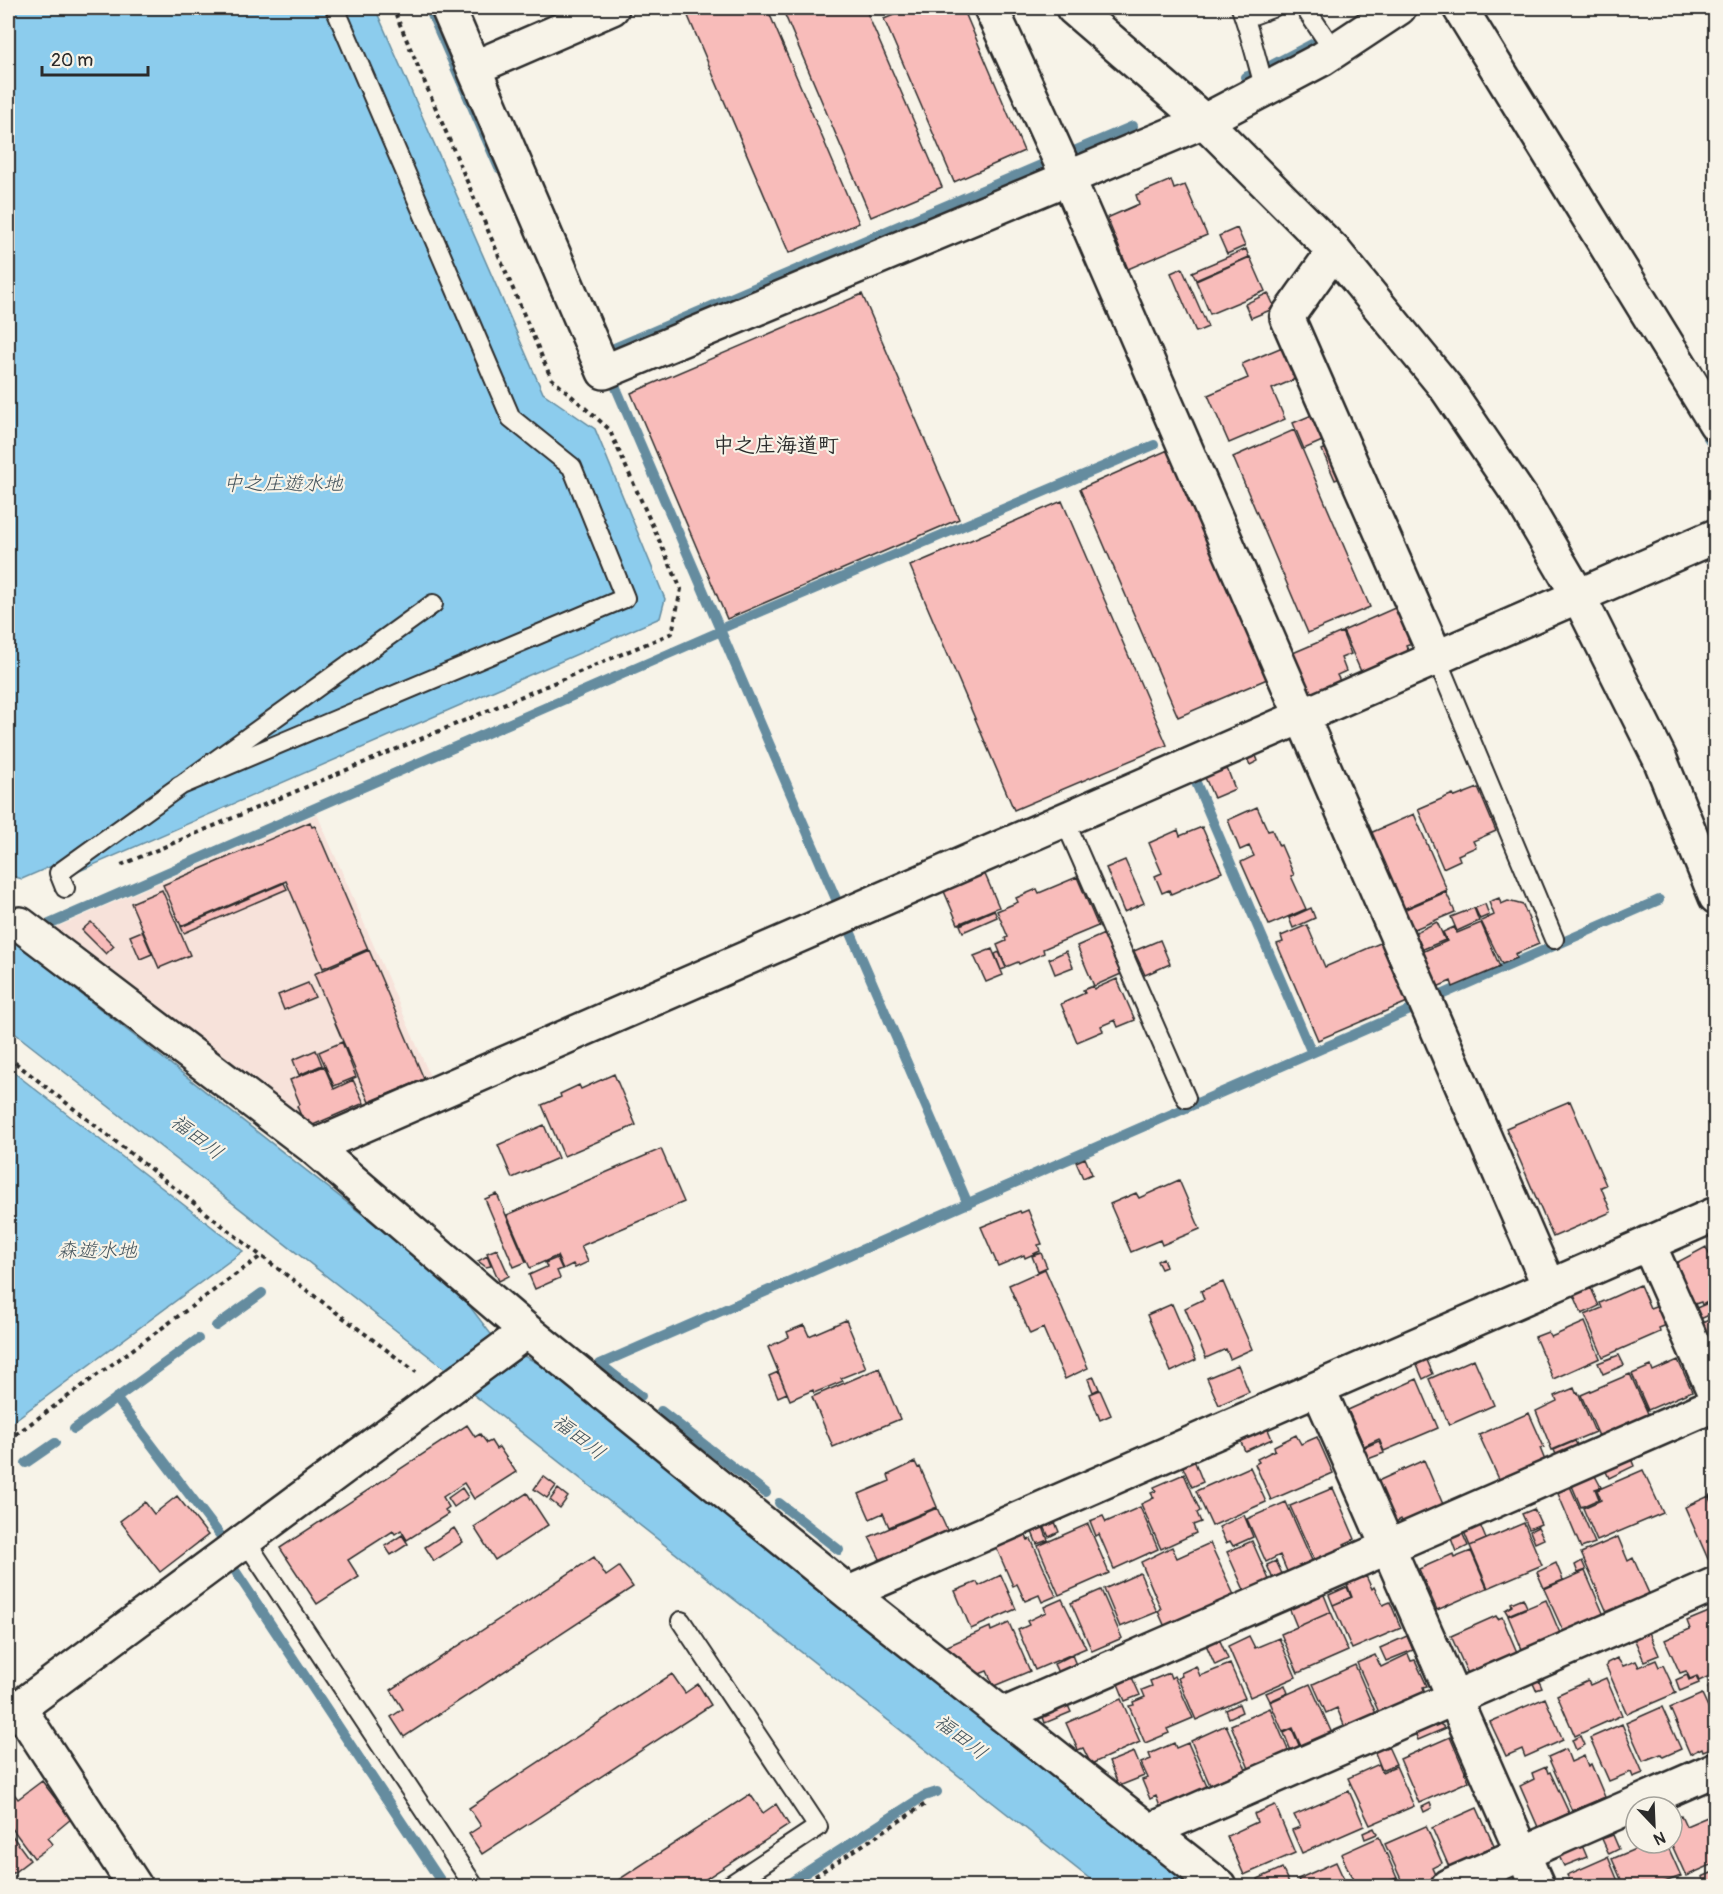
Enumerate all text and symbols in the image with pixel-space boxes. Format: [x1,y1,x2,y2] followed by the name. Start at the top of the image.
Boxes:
[42,39,148,77] scale bar
[51,49,93,72] text: 20 m
[713,432,839,459] district label: 中之庄海道町
[223,471,344,496] water label: 中之庄遊水地
[166,1109,228,1165] water label: 福田川
[57,1238,138,1263] water label: 森遊水地
[548,1409,610,1465] water label: 福田川
[930,1709,992,1765] water label: 福田川
[1624,1795,1684,1855] north arrow
[1650,1827,1668,1849] text: N

